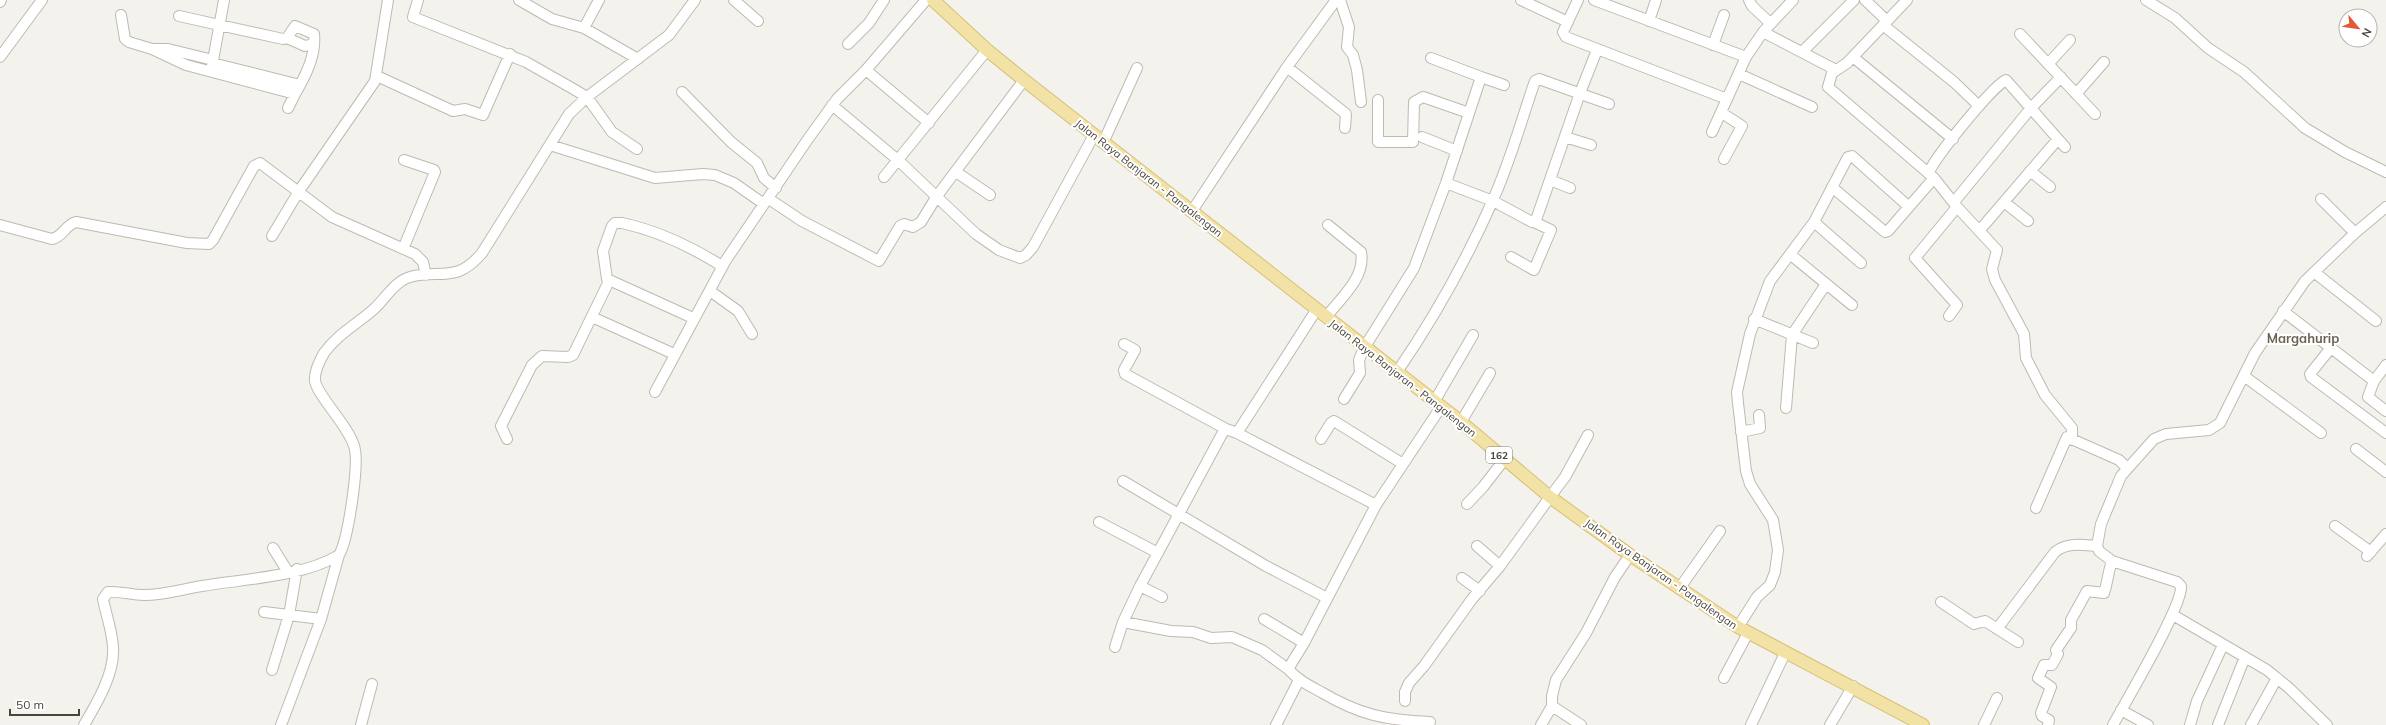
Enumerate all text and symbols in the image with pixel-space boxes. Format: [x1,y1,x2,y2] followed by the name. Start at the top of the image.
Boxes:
[2338,8,2378,48] north arrow
[2359,26,2375,40] text: N
[1073,116,1225,240] street label: Jalan Raya Banjaran - Pangalengan
[1327,316,1479,440] street label: Jalan Raya Banjaran - Pangalengan
[2267,330,2339,346] district label: Margahurip
[1486,447,1512,463] road number: 162
[1582,516,1740,632] street label: Jalan Raya Banjaran - Pangalengan
[10,691,79,717] scale bar
[16,697,44,712] text: 50 m

